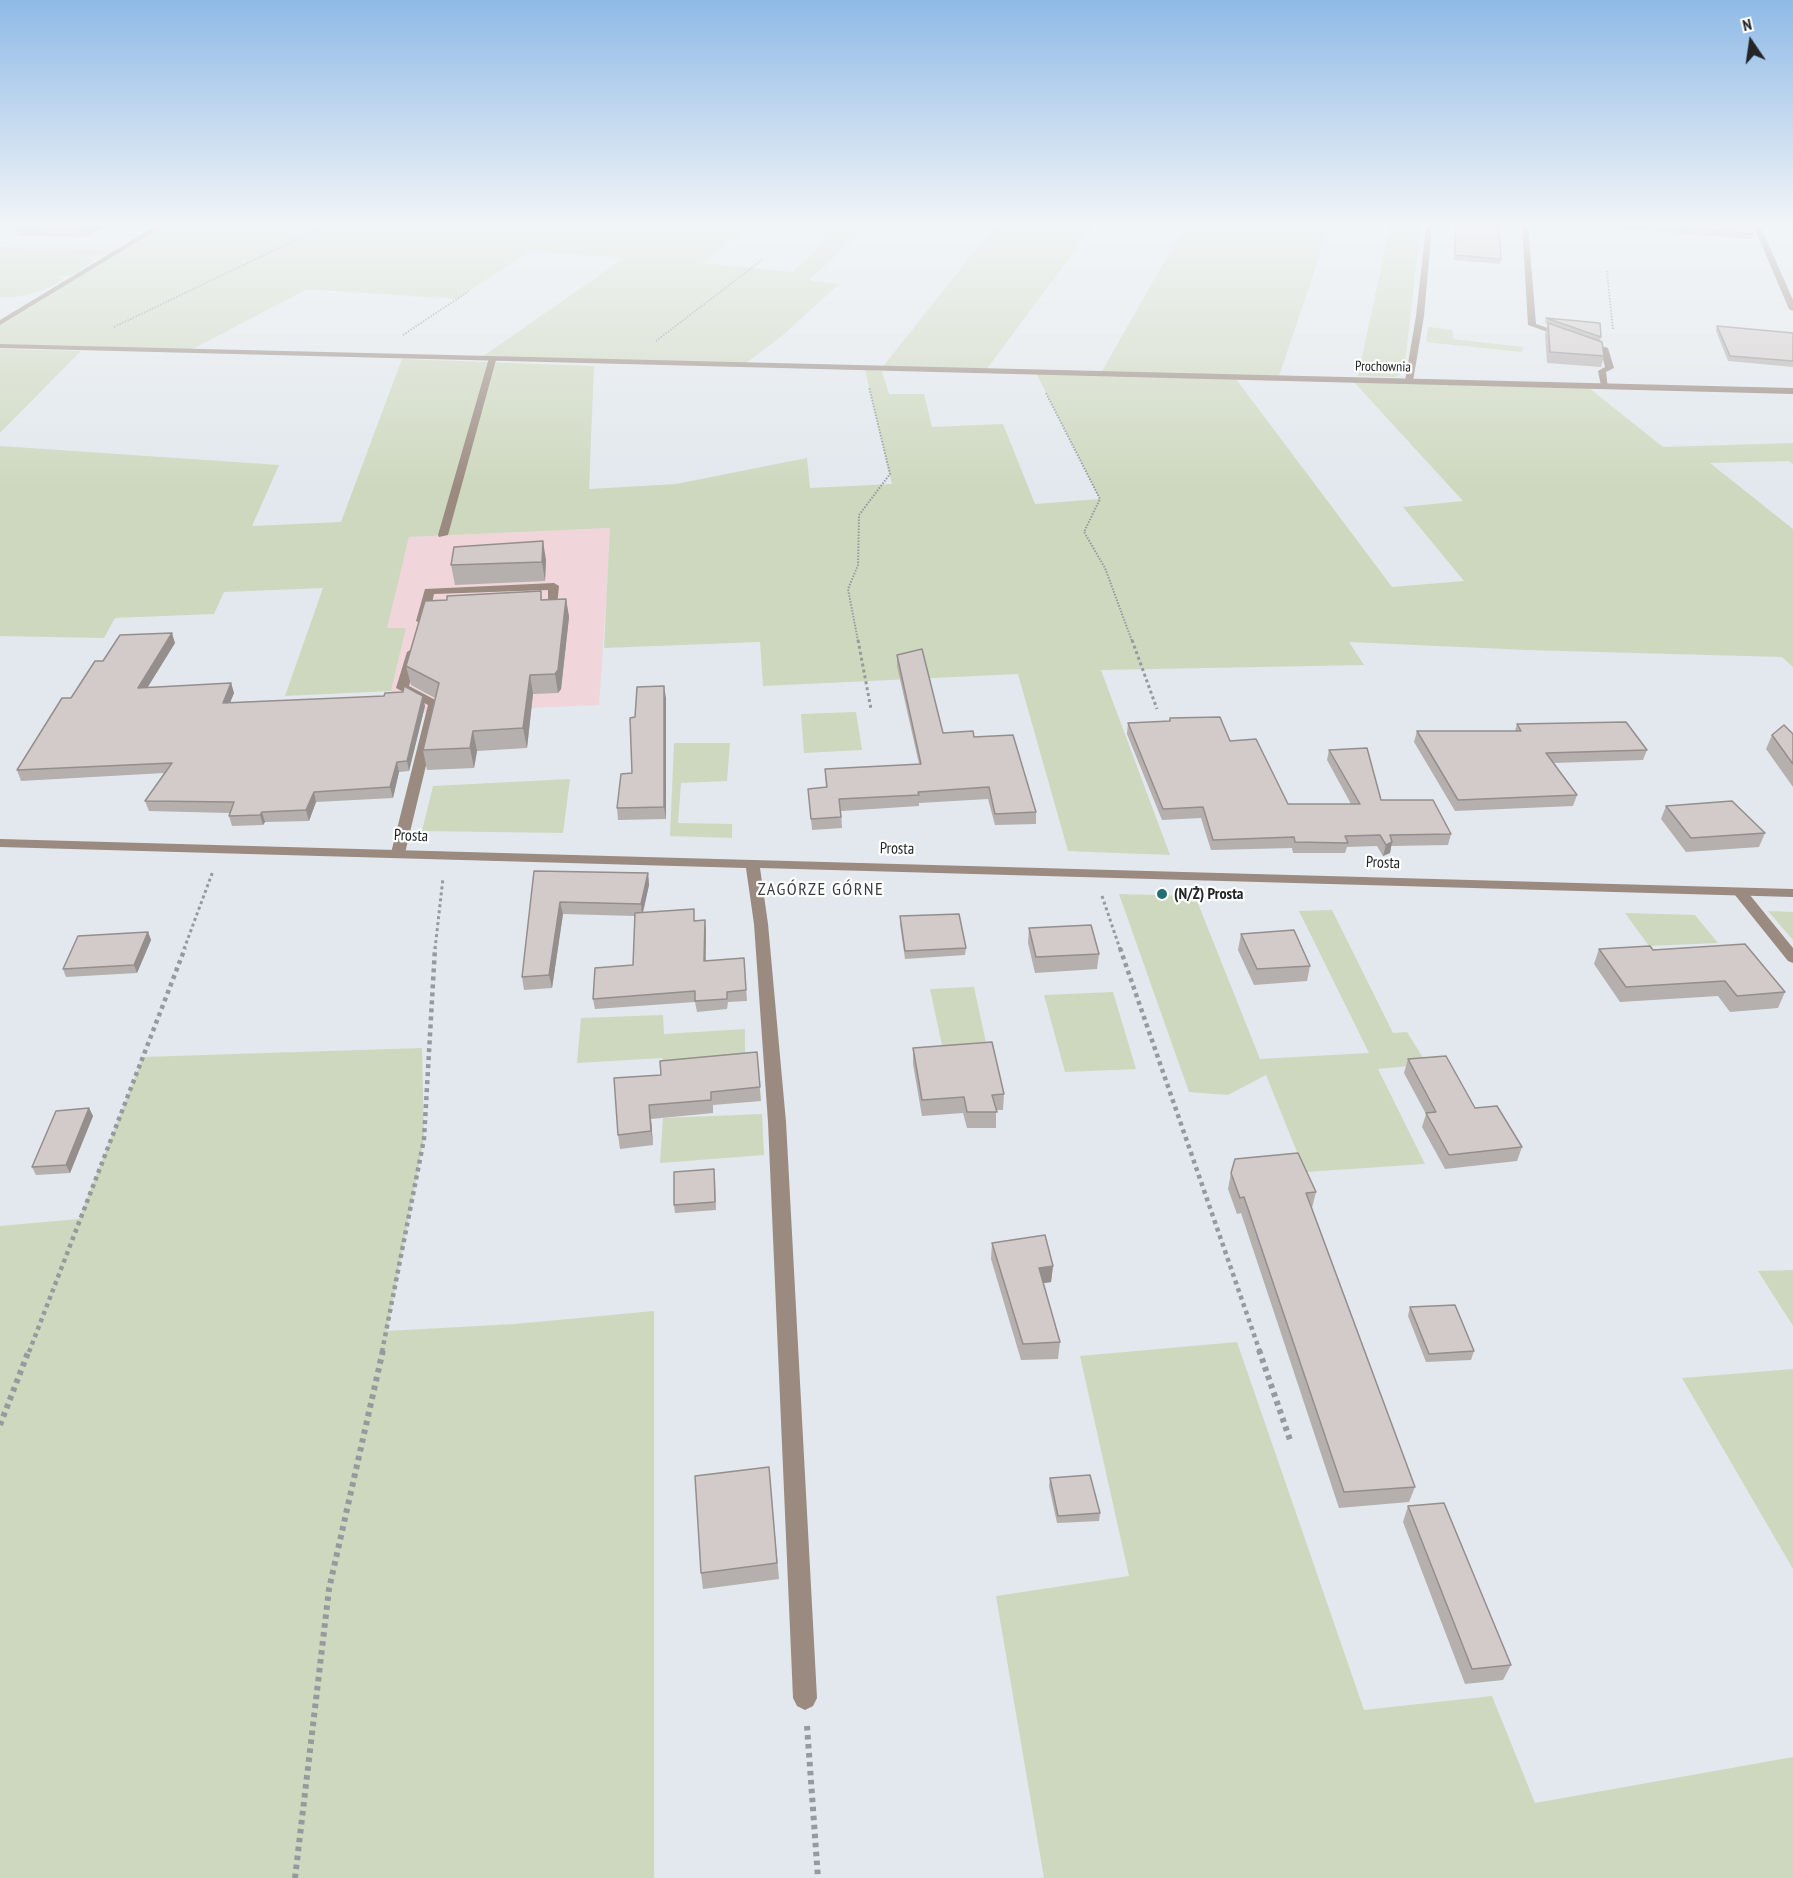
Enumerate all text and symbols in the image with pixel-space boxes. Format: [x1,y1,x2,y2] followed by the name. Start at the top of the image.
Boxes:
[1721,12,1781,72] north arrow
[1740,14,1753,35] text: N
[1355,358,1411,376] street label: Prochownia
[394,826,428,846] street label: Prosta
[880,839,914,859] street label: Prosta
[1366,853,1400,873] street label: Prosta
[758,879,884,901] district label: ZAGÓRZE GÓRNE
[1174,884,1243,904] place label: (N/Ż) Prosta
[1155,887,1169,901] marker: (N/Ż) Prosta

